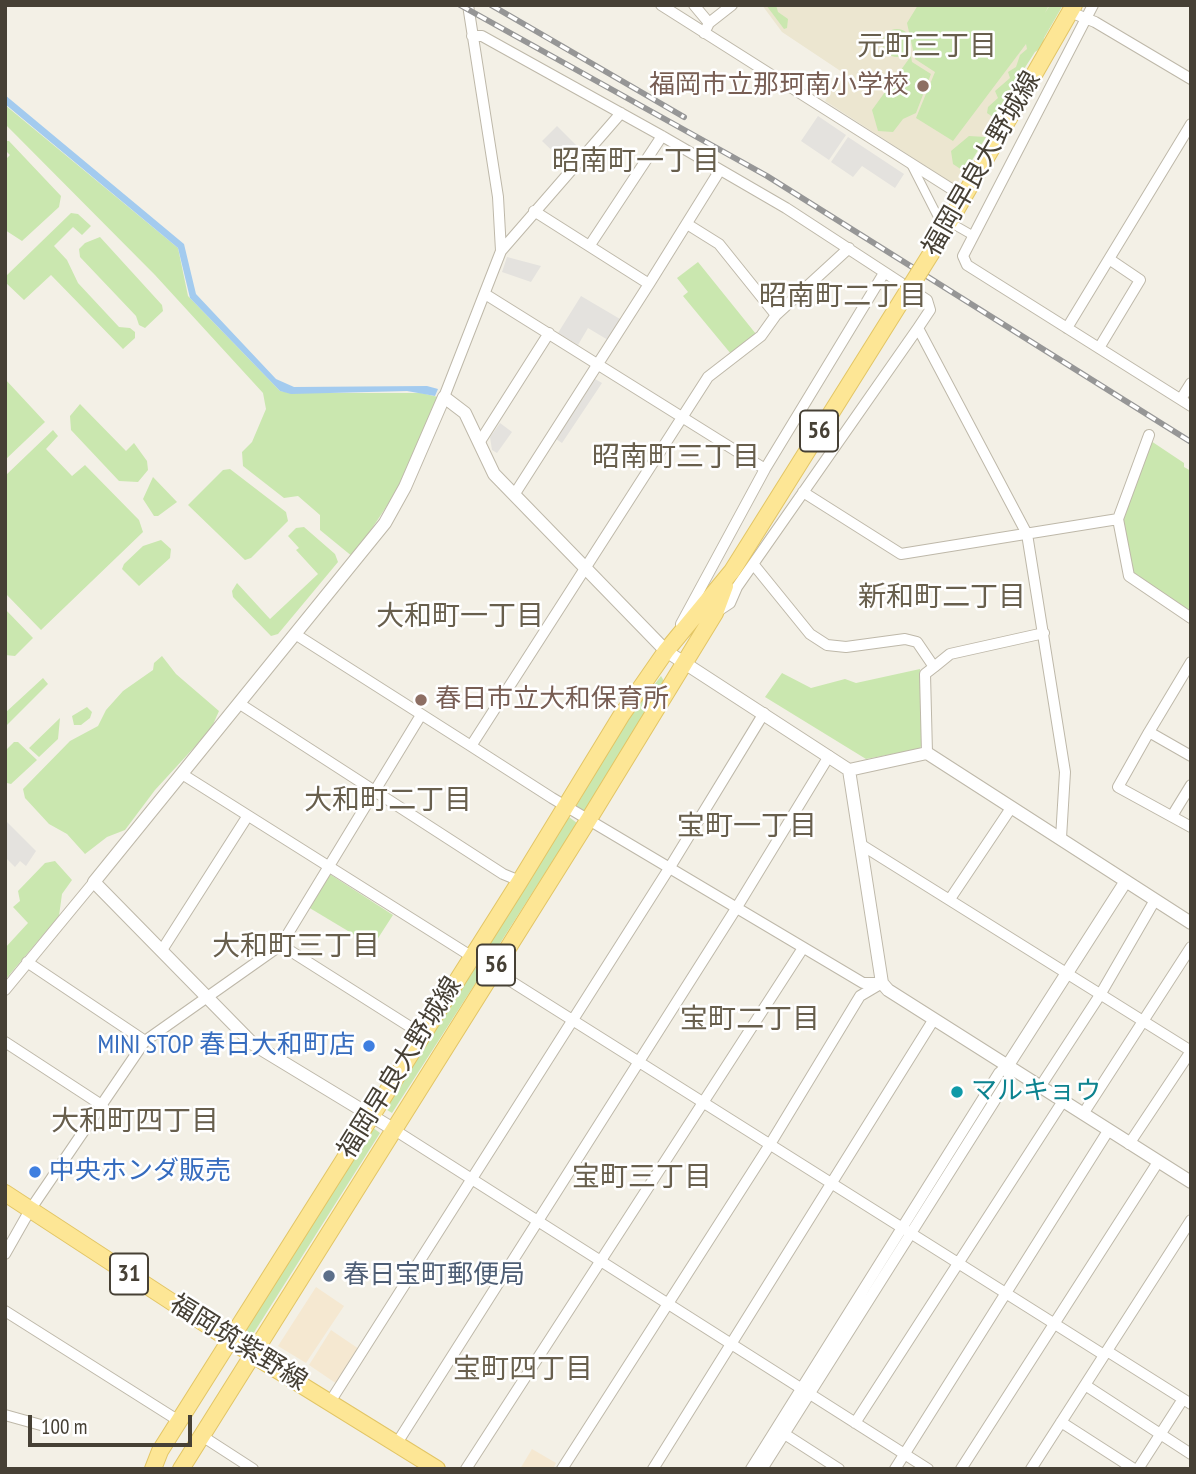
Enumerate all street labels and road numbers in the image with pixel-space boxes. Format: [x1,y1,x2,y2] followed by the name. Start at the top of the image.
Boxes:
[916,66,1048,262] street label: 福岡早良大野城線
[800,410,838,452] road number: 56
[477,945,515,986] road number: 56
[332,972,468,1164] street label: 福岡早良大野城線
[110,1254,148,1294] road number: 31
[164,1288,312,1398] street label: 福岡筑紫野線

